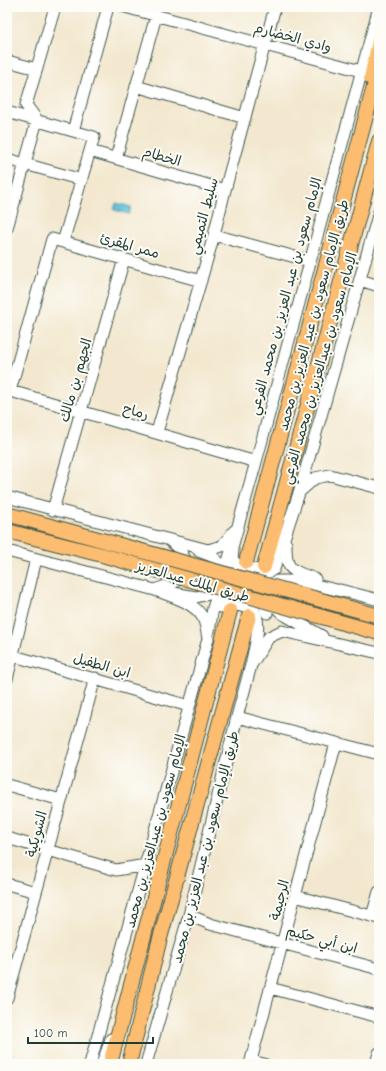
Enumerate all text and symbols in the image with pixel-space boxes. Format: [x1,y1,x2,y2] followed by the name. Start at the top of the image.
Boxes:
[252,19,333,58] street label: وادي الخضارم
[140,143,183,173] street label: الخطام
[185,176,226,257] street label: سليط التميمي
[246,176,329,418] street label: الإمام سعود بن عبد العزيز بن محمد الفرعي
[274,198,355,433] street label: طريق الإمام سعود بن عبد العزيز بن محمد
[98,229,162,262] street label: ممر المقرئ
[278,250,365,487] street label: الإمام سعود بن عبدالعزيز بن محمد الفرعي
[55,336,97,425] street label: الجهم بن مالك
[121,400,151,424] street label: رماح
[133,557,251,606] street label: طريق الملك عبدالعزيز
[71,649,132,682] street label: ابن الطفيل
[168,729,245,965] street label: طريق الإمام سعود بن عبد العزيز بن محمد
[121,732,192,930] street label: الإمام سعود بن عبدالعزيز بن محمد
[22,809,51,859] street label: الشويكية
[266,878,293,922] street label: الرجيمة
[283,922,359,961] street label: ابن أبي حكيم
[28,1019,153,1045] scale bar
[34,1026,67,1040] text: 100 m

